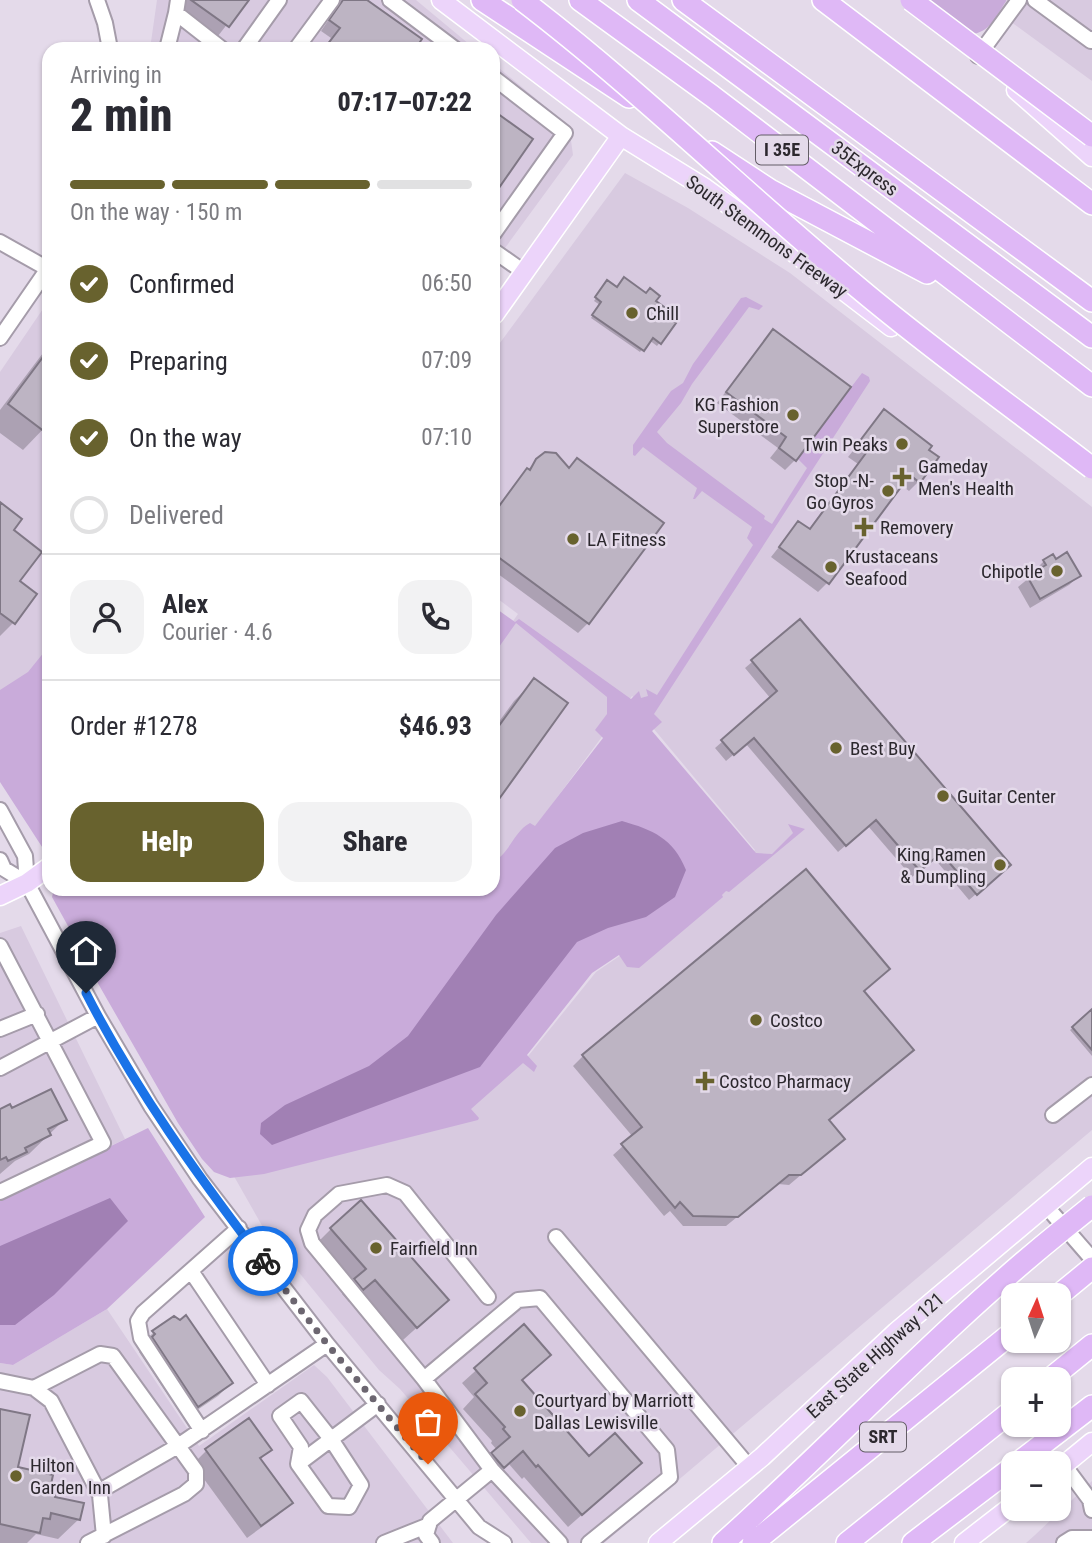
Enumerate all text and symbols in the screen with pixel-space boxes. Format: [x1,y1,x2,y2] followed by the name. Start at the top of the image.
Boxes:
[70,62,162,89] text: Arriving in
[338,87,472,117] text: 07:17–07:22
[70,88,173,142] text: 2 min
[756,135,808,164] road number: I 35E
[827,136,903,201] street label: 35Express
[681,170,852,303] street label: South Stemmons Freeway
[70,199,242,226] text: On the way · 150 m
[70,265,108,303] icon: check
[129,269,235,299] text: Confirmed
[421,270,472,297] text: 06:50
[646,302,679,325] place label: Chill
[624,305,640,321] marker: Chill
[70,342,108,380] icon: check
[129,346,228,376] text: Preparing
[421,347,472,374] text: 07:09
[694,393,779,438] place label: KG Fashion Superstore
[785,407,801,423] marker: KG Fashion Superstore
[70,419,108,457] icon: check
[129,423,242,453] text: On the way
[421,424,472,451] text: 07:10
[803,433,888,456] place label: Twin Peaks
[894,436,910,452] marker: Twin Peaks
[918,455,1014,500] place label: Gameday Men's Health
[892,467,912,487] marker: Gameday Men's Health
[806,469,874,514] place label: Stop -N- Go Gyros
[880,483,896,499] marker: Stop -N- Go Gyros
[129,500,224,530] text: Delivered
[880,516,954,539] place label: Removery
[854,517,874,537] marker: Removery
[587,528,666,551] place label: LA Fitness
[565,531,581,547] marker: LA Fitness
[845,545,938,590] place label: Krustaceans Seafood
[823,559,839,575] marker: Krustaceans Seafood
[981,560,1043,583] place label: Chipotle
[1049,563,1065,579] marker: Chipotle
[70,580,144,654] button: person
[398,580,472,654] button: phone
[162,589,208,619] text: Alex
[162,619,273,646] text: Courier · 4.6
[70,711,198,741] text: Order #1278
[399,711,472,741] text: $46.93
[850,737,915,760] place label: Best Buy
[828,740,844,756] marker: Best Buy
[957,785,1056,808] place label: Guitar Center
[935,788,951,804] marker: Guitar Center
[70,802,264,882] button: Help
[278,802,472,882] button: Share
[897,843,986,888] place label: King Ramen & Dumpling
[992,857,1008,873] marker: King Ramen & Dumpling
[56,921,116,993] pin
[67,932,105,970] icon: home
[770,1009,823,1032] place label: Costco
[748,1012,764,1028] marker: Costco
[719,1070,851,1093] place label: Costco Pharmacy
[697,1073,713,1089] marker: Costco Pharmacy
[228,1226,298,1296] courier
[390,1237,478,1260] place label: Fairfield Inn
[368,1240,384,1256] marker: Fairfield Inn
[244,1242,282,1280] icon: bike
[1001,1283,1071,1353] north arrow
[1001,1283,1071,1521] map controls
[802,1288,949,1423] street label: East State Highway 121
[1001,1367,1071,1437] button: +
[534,1389,693,1434] place label: Courtyard by Marriott Dallas Lewisville
[398,1392,458,1464] pin
[409,1403,447,1441] icon: bag
[512,1403,528,1419] marker: Courtyard by Marriott Dallas Lewisville
[860,1422,906,1452] road number: SRT
[1001,1451,1071,1521] button: −
[30,1454,111,1499] place label: Hilton Garden Inn
[8,1468,24,1484] marker: Hilton Garden Inn

